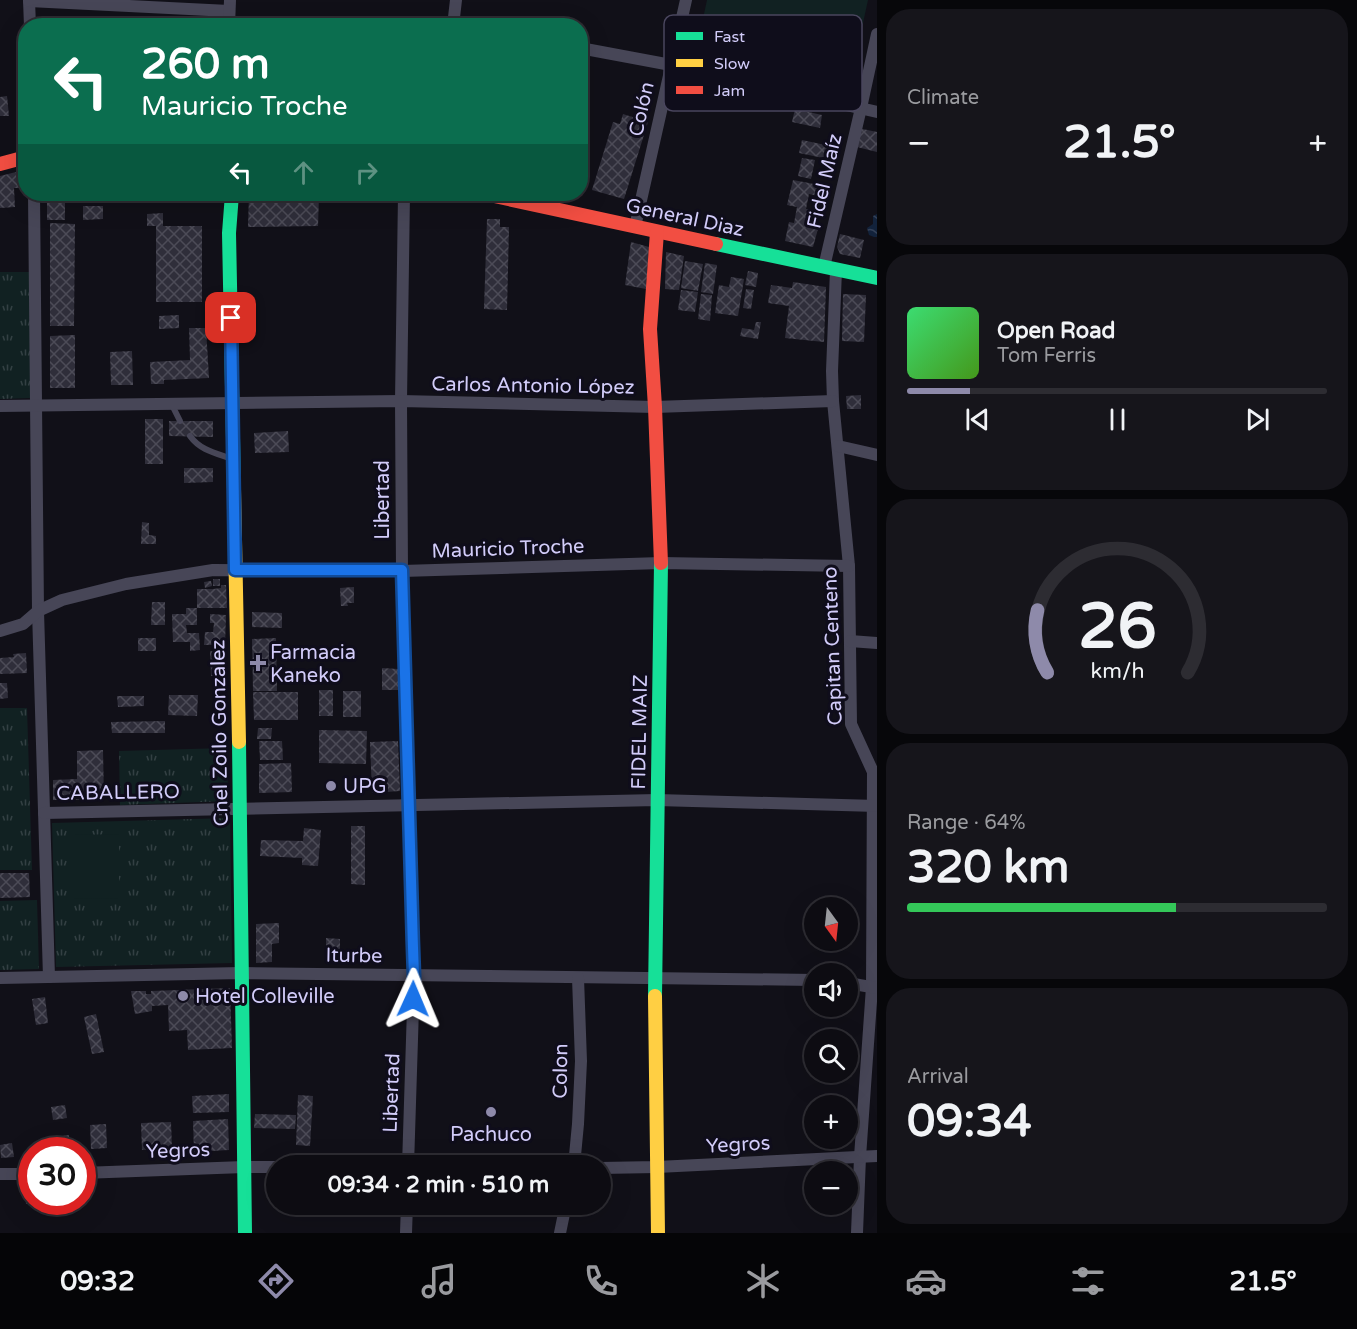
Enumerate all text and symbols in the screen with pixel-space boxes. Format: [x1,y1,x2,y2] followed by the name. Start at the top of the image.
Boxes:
[664,15,862,111] legend
[714,27,745,47] text: Fast
[141,39,270,90] text: 260 m
[42,42,120,120] icon: left
[714,54,750,74] text: Slow
[624,80,660,139] street label: Colón
[714,81,745,101] text: Jam
[907,86,979,110] text: Climate
[141,90,348,123] text: Mauricio Troche
[1063,116,1176,170] text: 21.5°
[907,124,931,163] text: −
[1308,124,1327,163] text: +
[802,131,848,231] street label: Fidel Maíz
[224,156,257,189] icon: left
[287,156,320,189] icon: ahead
[350,156,383,189] icon: right
[624,194,746,242] street label: General Diaz
[205,292,256,343] pin
[214,301,247,334] icon: arrive
[997,318,1115,344] text: Open Road
[997,344,1096,368] text: Tom Ferris
[431,372,635,400] street label: Carlos Antonio López
[961,403,994,436] icon: previous
[1101,403,1134,436] icon: pause
[1241,403,1274,436] icon: next
[371,460,395,540] street label: Libertad
[431,534,585,564] street label: Mauricio Troche
[818,566,848,726] street label: Capitan Centeno
[1078,591,1156,666] text: 26
[206,639,234,826] street label: Cnel Zoilo Gonzalez
[270,641,356,688] place label: Farmacia Kaneko
[251,656,265,670] marker: Farmacia Kaneko
[1090,659,1144,685] text: km/h
[627,674,653,790] street label: FIDEL MAIZ
[343,775,387,799] place label: UPG
[324,779,338,793] marker: UPG
[56,780,180,806] street label: CABALLERO
[907,811,1026,835] text: Range · 64%
[907,841,1069,895] text: 320 km
[804,897,858,951] north arrow
[804,897,858,1215] map controls
[325,944,383,968] street label: Iturbe
[804,963,858,1017] button: sound
[381,967,445,1031] position arrow
[195,985,335,1009] place label: Hotel Colleville
[176,989,190,1003] marker: Hotel Colleville
[804,1029,858,1083] button: search
[549,1043,573,1099] street label: Colon
[379,1053,405,1133] street label: Libertad
[907,1065,969,1089] text: Arrival
[804,1095,858,1149] button: +
[907,1095,1032,1149] text: 09:34
[484,1105,498,1119] marker: Pachuco
[450,1123,532,1147] place label: Pachuco
[705,1131,771,1159] street label: Yegros
[18,1137,96,1215] speed limit sign: 30
[145,1138,211,1164] street label: Yegros
[804,1161,858,1215] button: −
[328,1172,549,1198] text: 09:34 · 2 min · 510 m
[255,1260,297,1302] icon: directions
[418,1260,460,1302] icon: music
[580,1260,622,1302] icon: phone
[742,1260,784,1302] icon: climate
[905,1260,947,1302] icon: car
[1067,1260,1109,1302] icon: filters
[60,1265,135,1298] text: 09:32
[1229,1265,1297,1298] text: 21.5°

